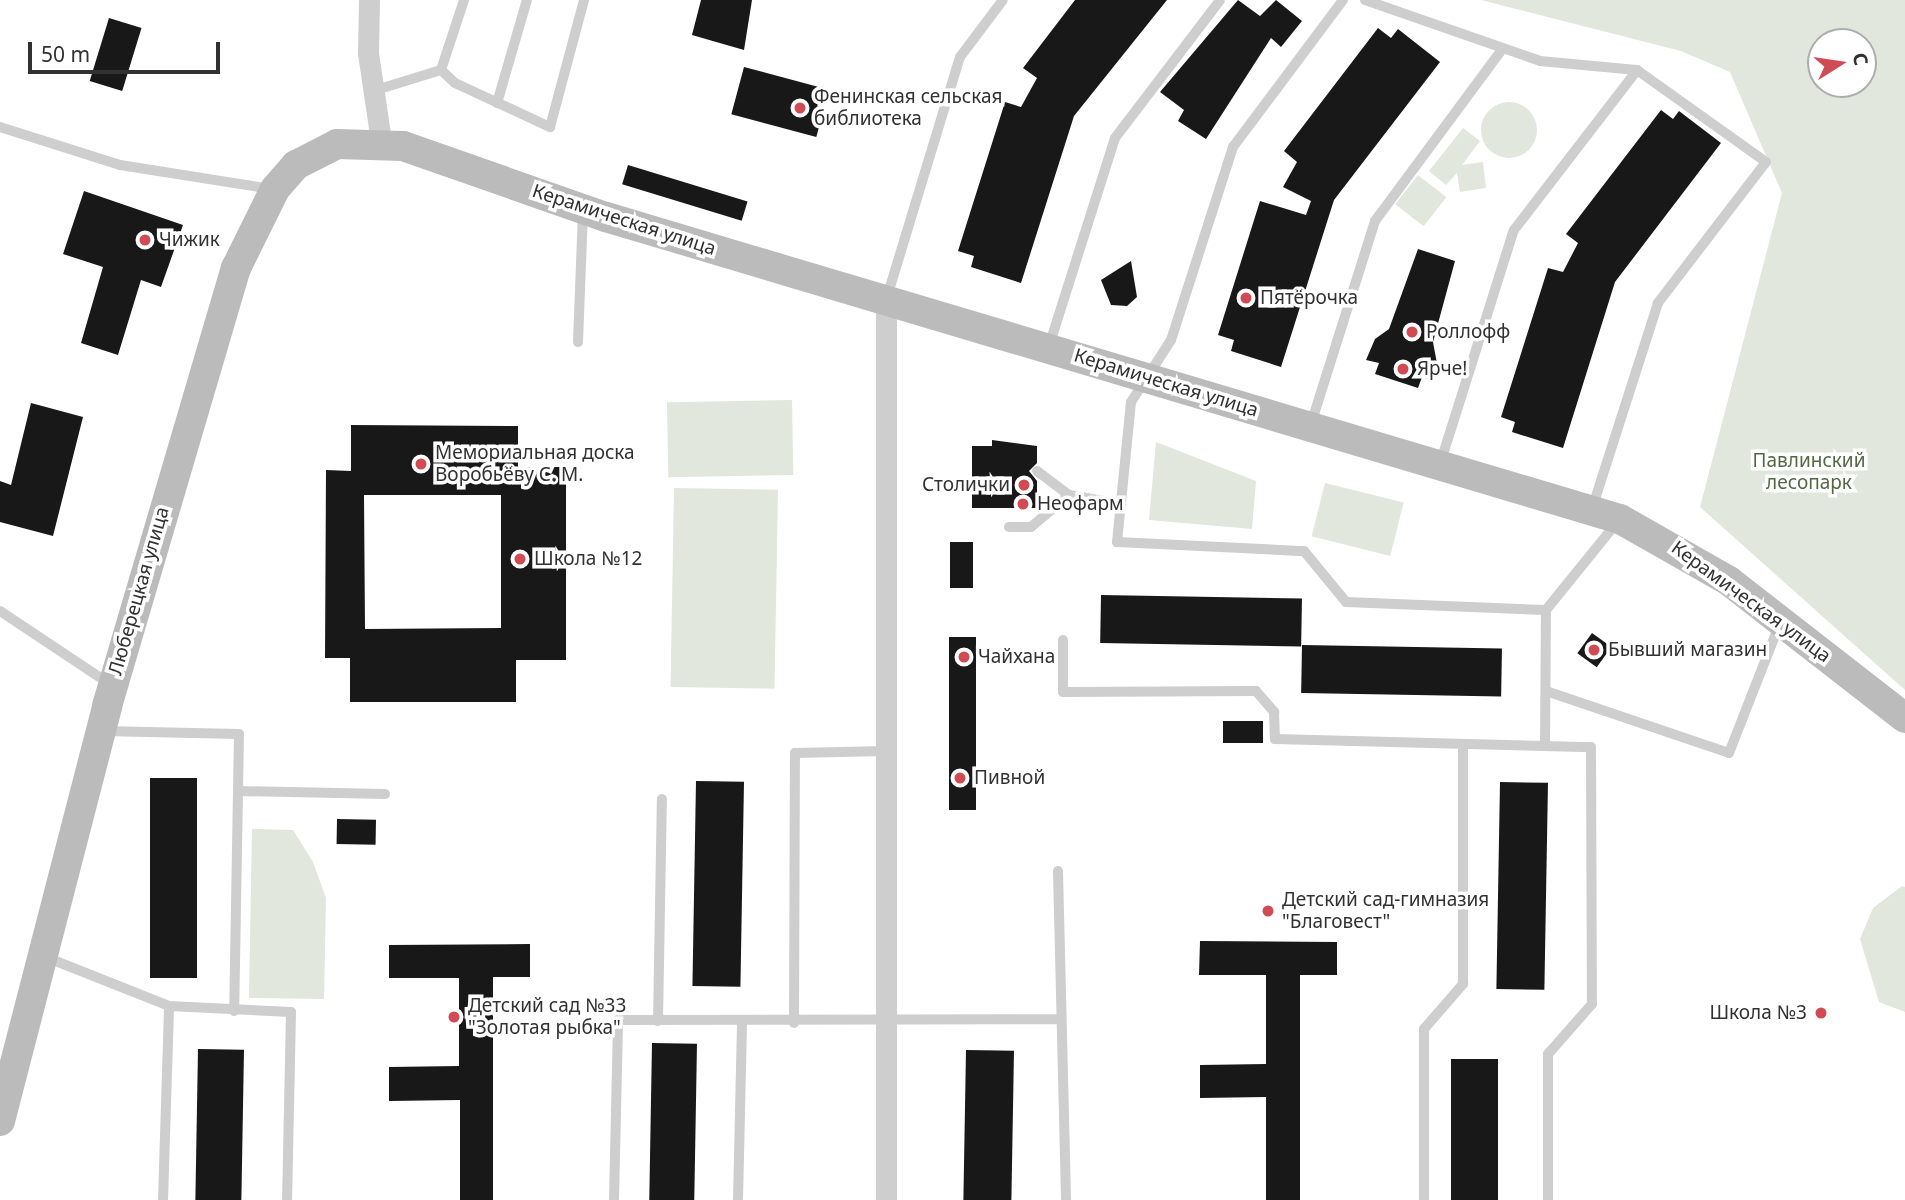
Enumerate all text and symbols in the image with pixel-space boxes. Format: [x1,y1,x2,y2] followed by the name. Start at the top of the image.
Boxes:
[32,28,224,72] scale bar
[1807,28,1877,98] north arrow
[41,40,90,68] text: 50 m
[1847,50,1875,68] text: С
[814,86,1002,130] place label: Фенинская сельская библиотека
[792,100,808,116] marker: Фенинская сельская библиотека
[529,180,719,260] street label: Керамическая улица
[159,229,220,251] place label: Чижик
[137,232,153,248] marker: Чижик
[1260,287,1358,309] place label: Пятёрочка
[1238,290,1254,306] marker: Пятёрочка
[1426,321,1510,343] place label: Роллофф
[1404,324,1420,340] marker: Роллофф
[1071,344,1261,422] street label: Керамическая улица
[1417,358,1467,380] place label: Ярче!
[1395,361,1411,377] marker: Ярче!
[435,442,635,486] place label: Мемориальная доска Воробьёву С. М.
[1753,450,1865,494] park label: Павлинский лесопарк
[413,456,429,472] marker: Мемориальная доска Воробьёву С. М.
[922,474,1010,496] place label: Столички
[1016,477,1032,493] marker: Столички
[1037,493,1124,515] place label: Неофарм
[1015,496,1031,512] marker: Неофарм
[104,504,174,678] street label: Люберецкая улица
[1667,536,1835,668] street label: Керамическая улица
[534,548,642,570] place label: Школа №12
[512,551,528,567] marker: Школа №12
[1608,639,1767,661] place label: Бывший магазин
[1586,642,1602,658] marker: Бывший магазин
[978,646,1055,668] place label: Чайхана
[956,649,972,665] marker: Чайхана
[974,767,1045,789] place label: Пивной
[952,770,968,786] marker: Пивной
[1282,889,1489,933] place label: Детский сад-гимназия "Благовест"
[1260,903,1276,919] marker: Детский сад-гимназия "Благовест"
[468,995,626,1039] place label: Детский сад №33 "Золотая рыбка"
[1709,1002,1807,1024] place label: Школа №3
[1813,1005,1829,1021] marker: Школа №3
[446,1009,462,1025] marker: Детский сад №33 "Золотая рыбка"

